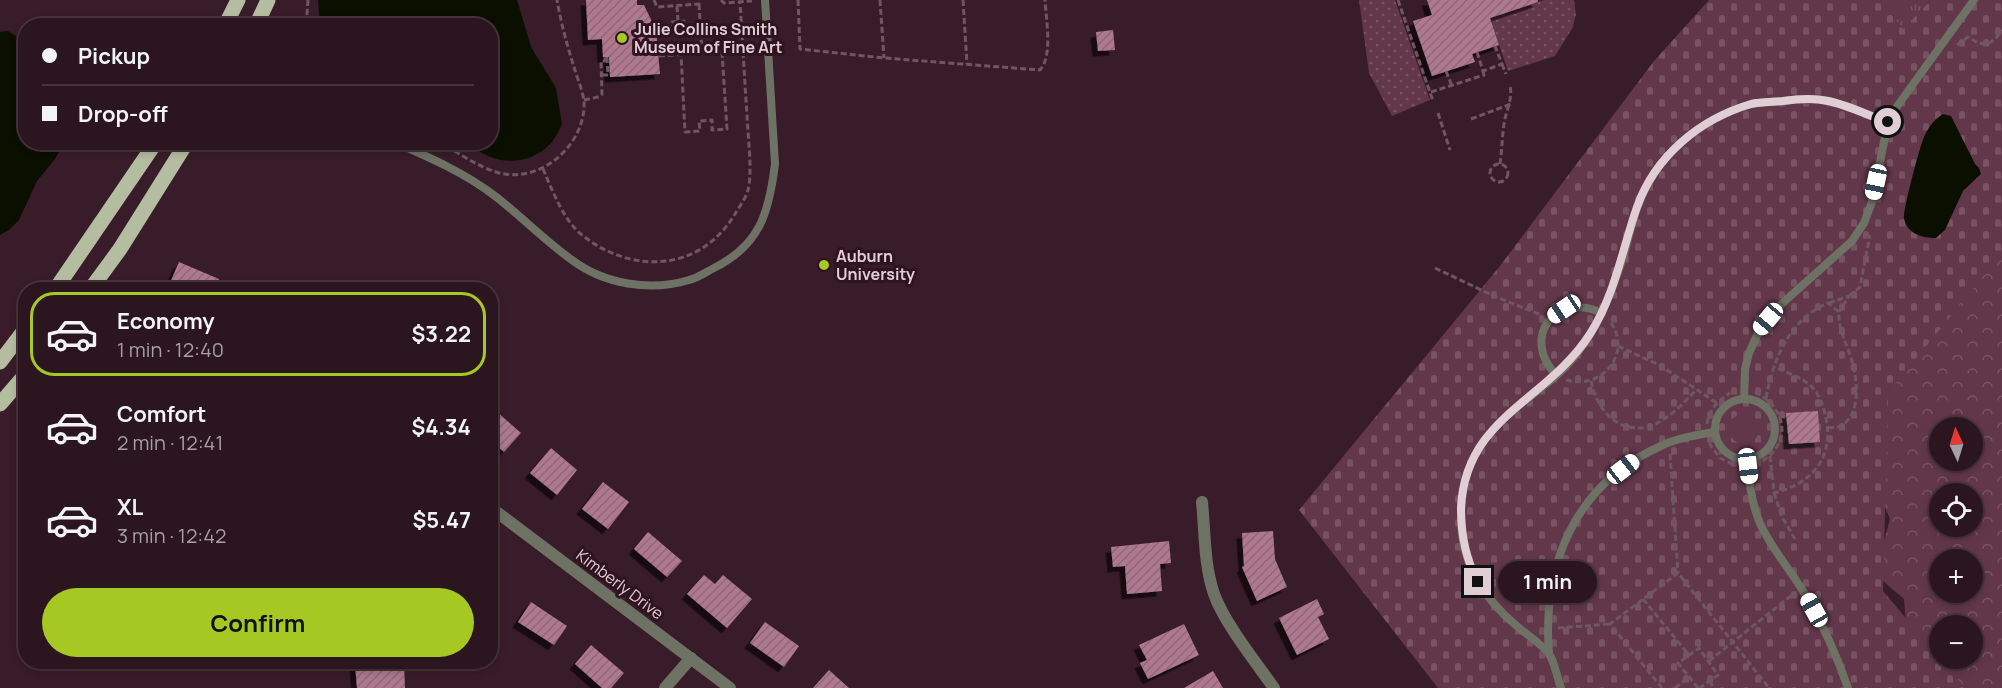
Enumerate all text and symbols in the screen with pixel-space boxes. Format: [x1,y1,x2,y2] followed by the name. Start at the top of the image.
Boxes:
[634,18,782,58] place label: Julie Collins Smith Museum of Fine Art
[615,31,629,45] marker: Julie Collins Smith Museum of Fine Art
[78,41,150,71] text: Pickup
[78,99,168,129] text: Drop-off
[1874,108,1901,135] route start
[1863,163,1889,201] car
[836,245,915,285] place label: Auburn University
[817,258,831,272] marker: Auburn University
[1544,291,1584,327] car
[1750,299,1786,339] car
[117,306,215,336] text: Economy
[45,307,99,361] icon: car
[412,319,471,349] text: $3.22
[117,336,224,363] text: 1 min · 12:40
[117,399,206,429] text: Comfort
[45,400,99,454] icon: car
[411,412,471,442] text: $4.34
[1929,417,1983,471] north arrow
[1929,417,1983,669] map controls
[117,429,223,456] text: 2 min · 12:41
[1737,447,1759,485] car
[1603,451,1643,487] car
[1929,483,1983,537] button: locate
[117,492,143,522] text: XL
[45,493,99,547] icon: car
[412,505,471,535] text: $5.47
[117,522,226,549] text: 3 min · 12:42
[572,544,668,624] street label: Kimberly Drive
[1929,549,1983,603] button: +
[1499,561,1598,603] callout: 1 min
[1464,568,1491,595] route end
[1523,568,1572,595] text: 1 min
[42,588,474,657] button: Confirm
[1797,590,1831,630] car
[1929,615,1983,669] button: −

